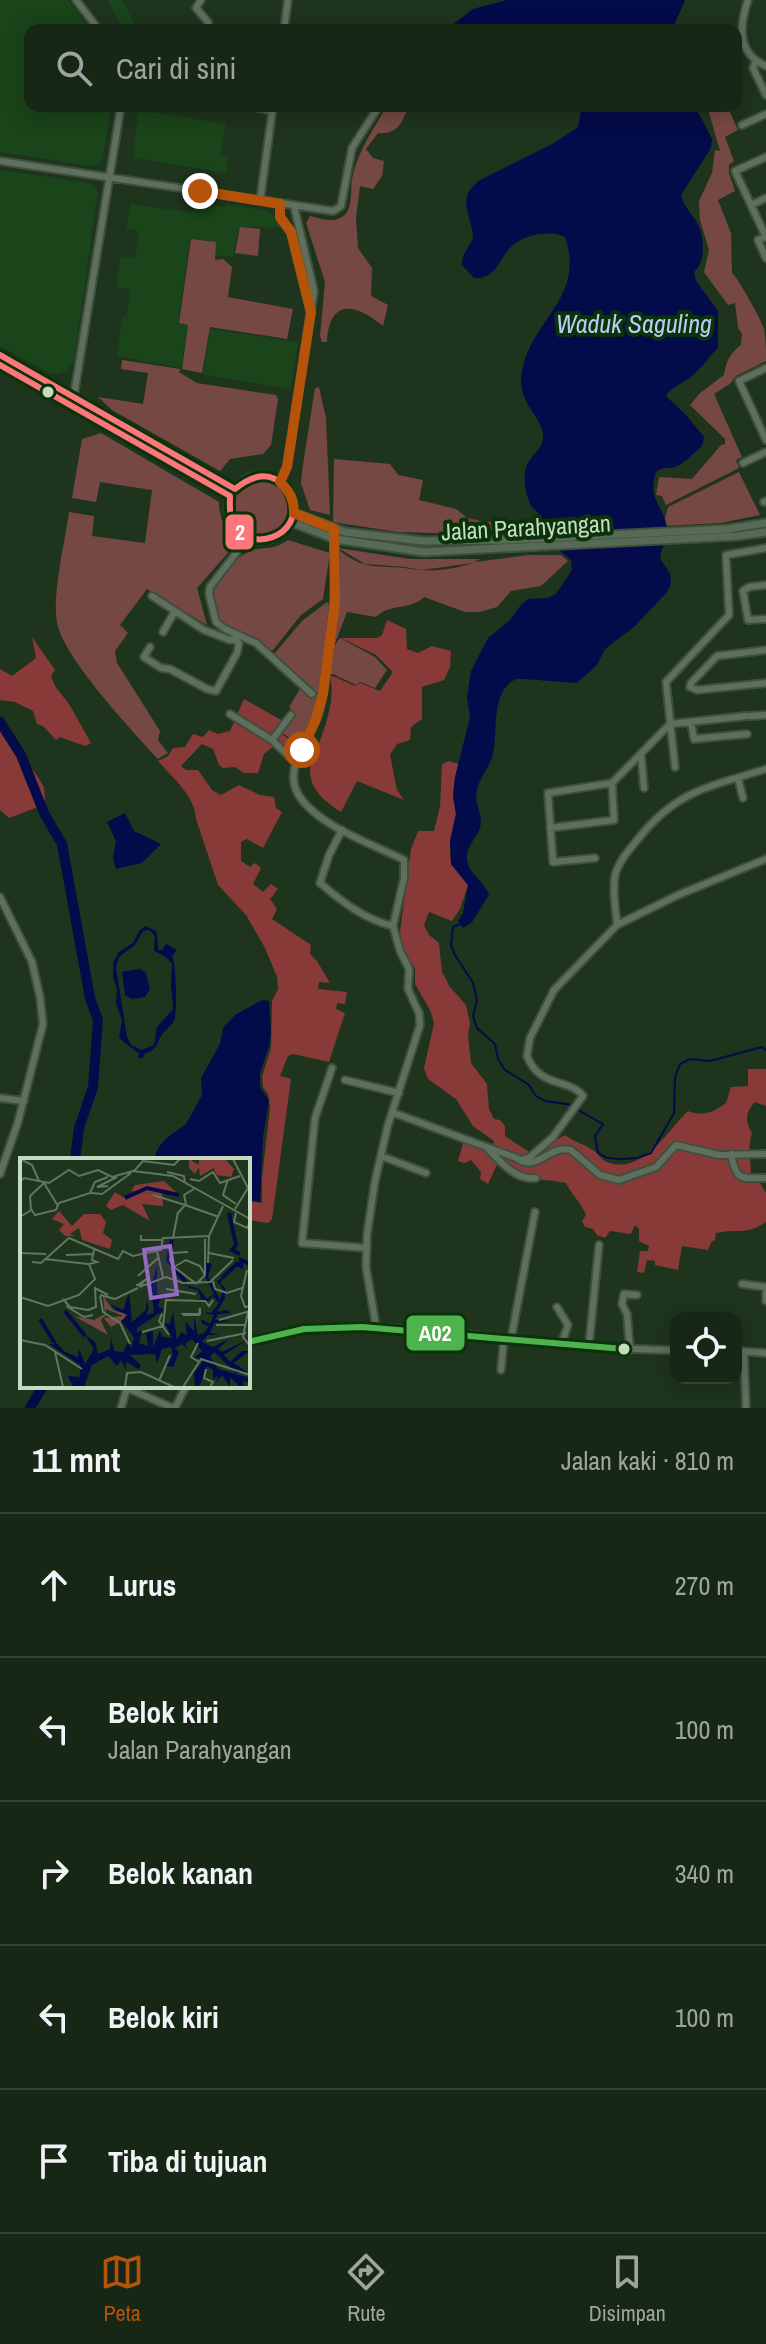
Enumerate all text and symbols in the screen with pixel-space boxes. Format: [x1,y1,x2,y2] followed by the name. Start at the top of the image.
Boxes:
[24,24,742,112] search box
[52,46,96,90] icon: search
[116,48,236,88] text: Cari di sini
[182,173,218,209] route end
[556,306,712,341] water label: Waduk Saguling
[40,384,56,400] unlabelled marker
[440,507,612,547] street label: Jalan Parahyangan
[224,513,255,551] line badge: 2
[235,517,245,547] text: 2
[284,732,320,768] route start
[20,1158,250,1388] inset map
[670,1312,742,1384] map controls
[670,1312,742,1384] button: locate
[405,1314,466,1352] line badge: A02
[418,1318,452,1348] text: A02
[616,1341,632,1357] unlabelled marker
[32,1437,120,1483] text: 11 mnt
[561,1443,734,1478] text: Jalan kaki · 810 m
[32,1563,76,1607] icon: ahead
[108,1565,176,1605] text: Lurus
[675,1568,734,1603] text: 270 m
[108,1692,219,1732] text: Belok kiri
[32,1707,76,1751] icon: left
[675,1712,734,1747] text: 100 m
[108,1732,292,1767] text: Jalan Parahyangan
[32,1851,76,1895] icon: right
[108,1853,253,1893] text: Belok kanan
[675,1856,734,1891] text: 340 m
[32,1995,76,2039] icon: left
[108,1997,219,2037] text: Belok kiri
[675,2000,734,2035] text: 100 m
[32,2139,76,2183] icon: arrive
[108,2141,268,2181] text: Tiba di tujuan
[100,2250,144,2328] tab: Peta
[344,2250,388,2328] tab: Rute
[589,2250,666,2328] tab: Disimpan

